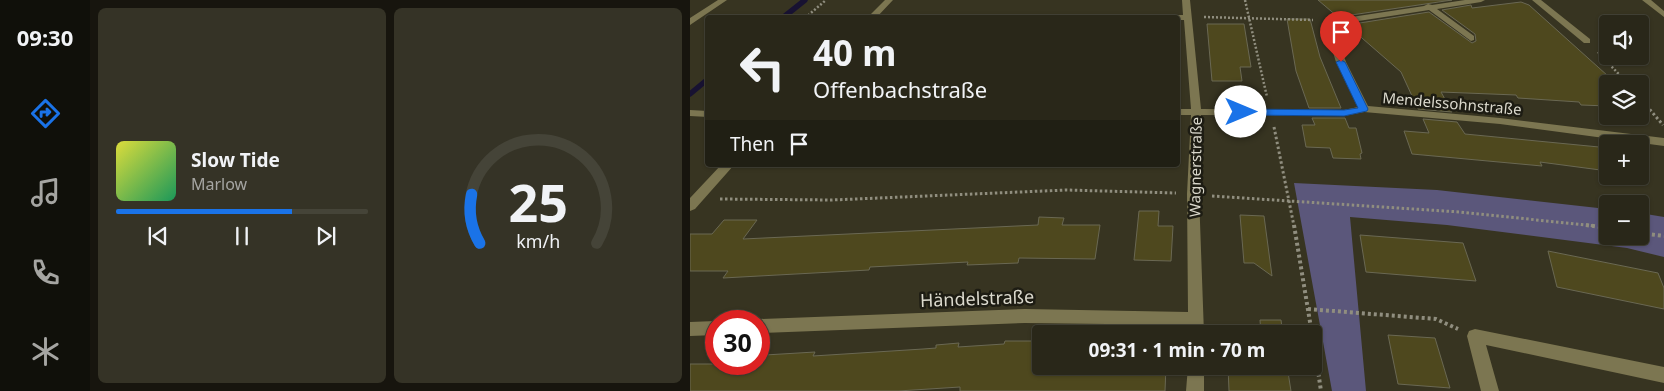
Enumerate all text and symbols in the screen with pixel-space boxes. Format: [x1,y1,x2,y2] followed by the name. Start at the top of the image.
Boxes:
[1320,11,1362,62] pin
[1599,15,1649,245] map controls
[1599,15,1649,65] button: sound
[1327,18,1355,46] icon: arrive
[17,22,73,52] text: 09:30
[813,29,896,76] text: 40 m
[730,35,795,100] icon: left
[813,74,987,104] text: Offenbachstraße
[1599,75,1649,125] button: layers
[1214,85,1266,137] position arrow
[1382,87,1522,119] street label: Mendelssohnstraße
[28,96,63,131] icon: directions
[1184,117,1206,217] street label: Wagnerstraße
[785,130,813,158] icon: arrive
[730,131,775,157] text: Then
[1599,135,1649,185] button: +
[191,147,280,173] text: Slow Tide
[508,166,568,237] text: 25
[191,173,247,195] text: Marlow
[28,175,63,210] icon: music
[1599,195,1649,245] button: −
[144,222,172,250] icon: previous
[228,222,256,250] icon: pause
[312,222,340,250] icon: next
[516,229,560,253] text: km/h
[28,255,63,290] icon: phone
[919,284,1035,312] street label: Händelstraße
[705,310,770,375] speed limit sign: 30
[28,334,63,369] icon: climate
[1089,337,1265,363] text: 09:31 · 1 min · 70 m

